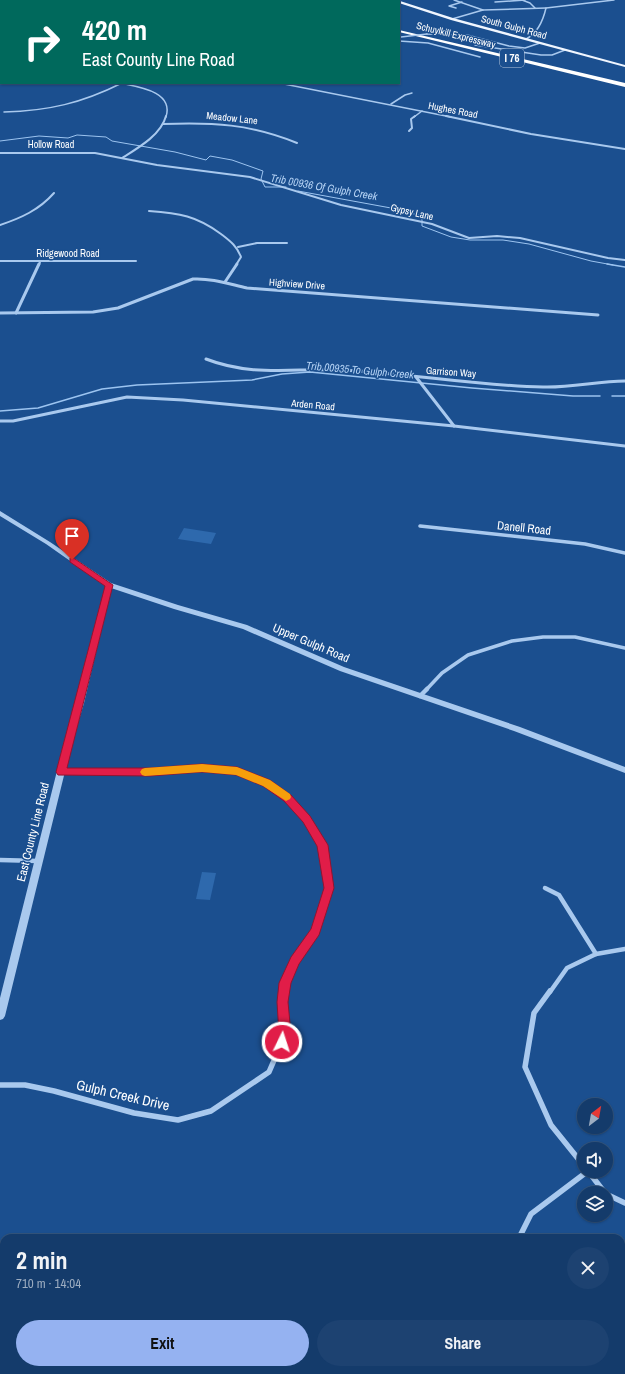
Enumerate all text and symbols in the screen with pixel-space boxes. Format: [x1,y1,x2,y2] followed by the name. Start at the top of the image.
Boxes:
[82,11,147,49] text: 420 m
[480,12,548,42] street label: South Gulph Road
[16,16,68,68] icon: right
[415,19,498,51] street label: Schuylkill Expressway
[82,47,235,72] text: East County Line Road
[500,49,524,67] road number: I 76
[427,99,479,121] street label: Hughes Road
[206,109,259,127] street label: Meadow Lane
[28,138,74,151] street label: Hollow Road
[269,171,379,203] water label: Trib 00936 Of Gulph Creek
[389,201,435,223] street label: Gypsy Lane
[36,247,100,260] street label: Ridgewood Road
[269,276,326,292] street label: Highview Drive
[306,358,415,382] water label: Trib 00935 To Gulph Creek
[425,364,477,380] street label: Garrison Way
[290,397,335,413] street label: Arden Road
[496,517,552,539] street label: Danell Road
[55,519,89,560] pin
[61,525,83,547] icon: arrive
[270,620,352,666] street label: Upper Gulph Road
[13,781,53,883] street label: East County Line Road
[261,1021,303,1063] position arrow
[75,1076,171,1114] street label: Gulph Creek Drive
[577,1098,613,1134] north arrow
[577,1098,613,1222] map controls
[577,1142,613,1178] button: sound
[577,1186,613,1222] button: layers
[16,1244,67,1276] text: 2 min
[567,1247,609,1289] button: close
[16,1275,81,1292] text: 710 m · 14:04
[16,1320,309,1366] button: Exit
[317,1320,609,1366] button: Share

